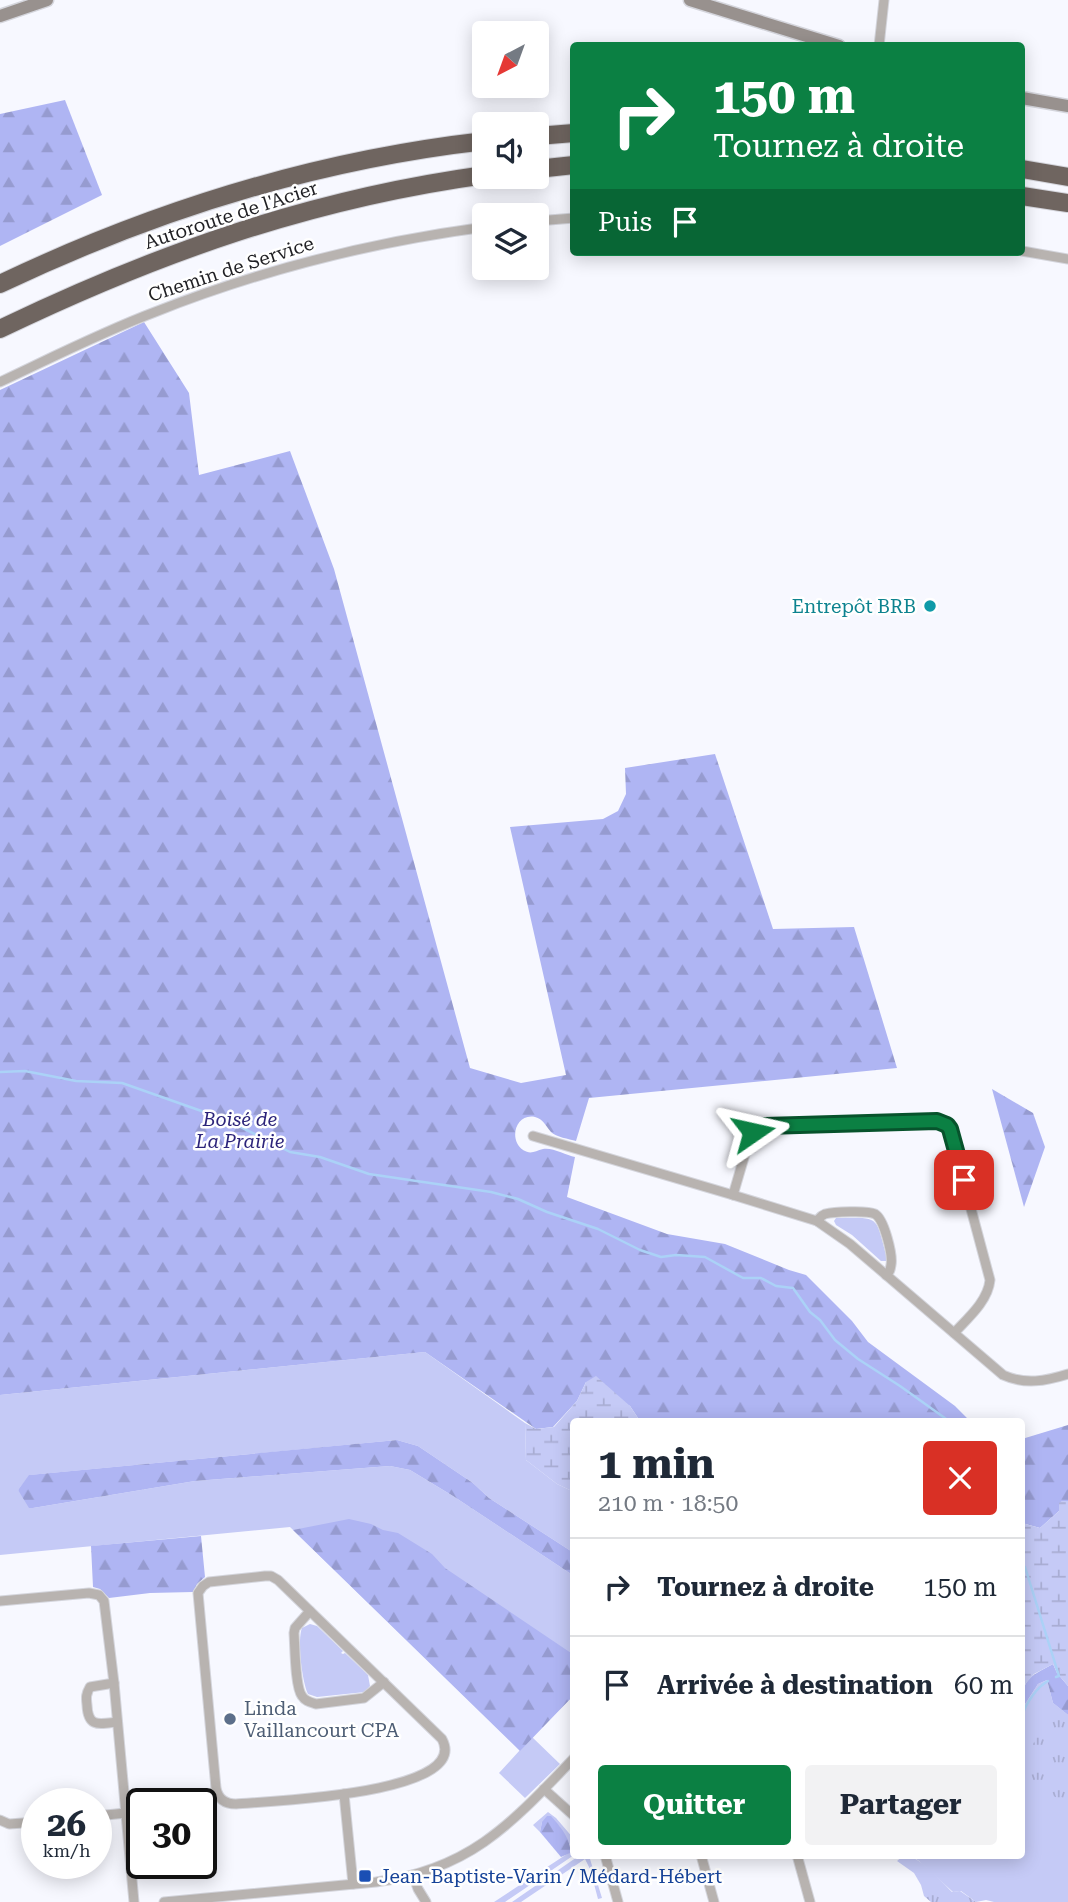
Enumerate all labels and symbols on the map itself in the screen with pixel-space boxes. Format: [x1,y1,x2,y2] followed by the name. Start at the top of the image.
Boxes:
[472,21,550,98] north arrow
[141,176,321,254] street label: Autoroute de l'Acier
[145,231,317,307] street label: Chemin de Service
[792,595,916,618] place label: Entrepôt BRB
[922,598,938,614] marker: Entrepôt BRB
[716,1095,790,1169] position arrow
[195,1108,285,1153] park label: Boisé de La Prairie
[934,1150,994,1210] pin
[244,1697,400,1742] place label: Linda Vaillancourt CPA
[222,1711,238,1727] marker: Linda Vaillancourt CPA
[126,1788,217,1879] speed limit sign: 30
[379,1865,722,1888] place label: Jean-Baptiste-Varin / Médard-Hébert
[357,1868,373,1884] marker: Jean-Baptiste-Varin / Médard-Hébert

